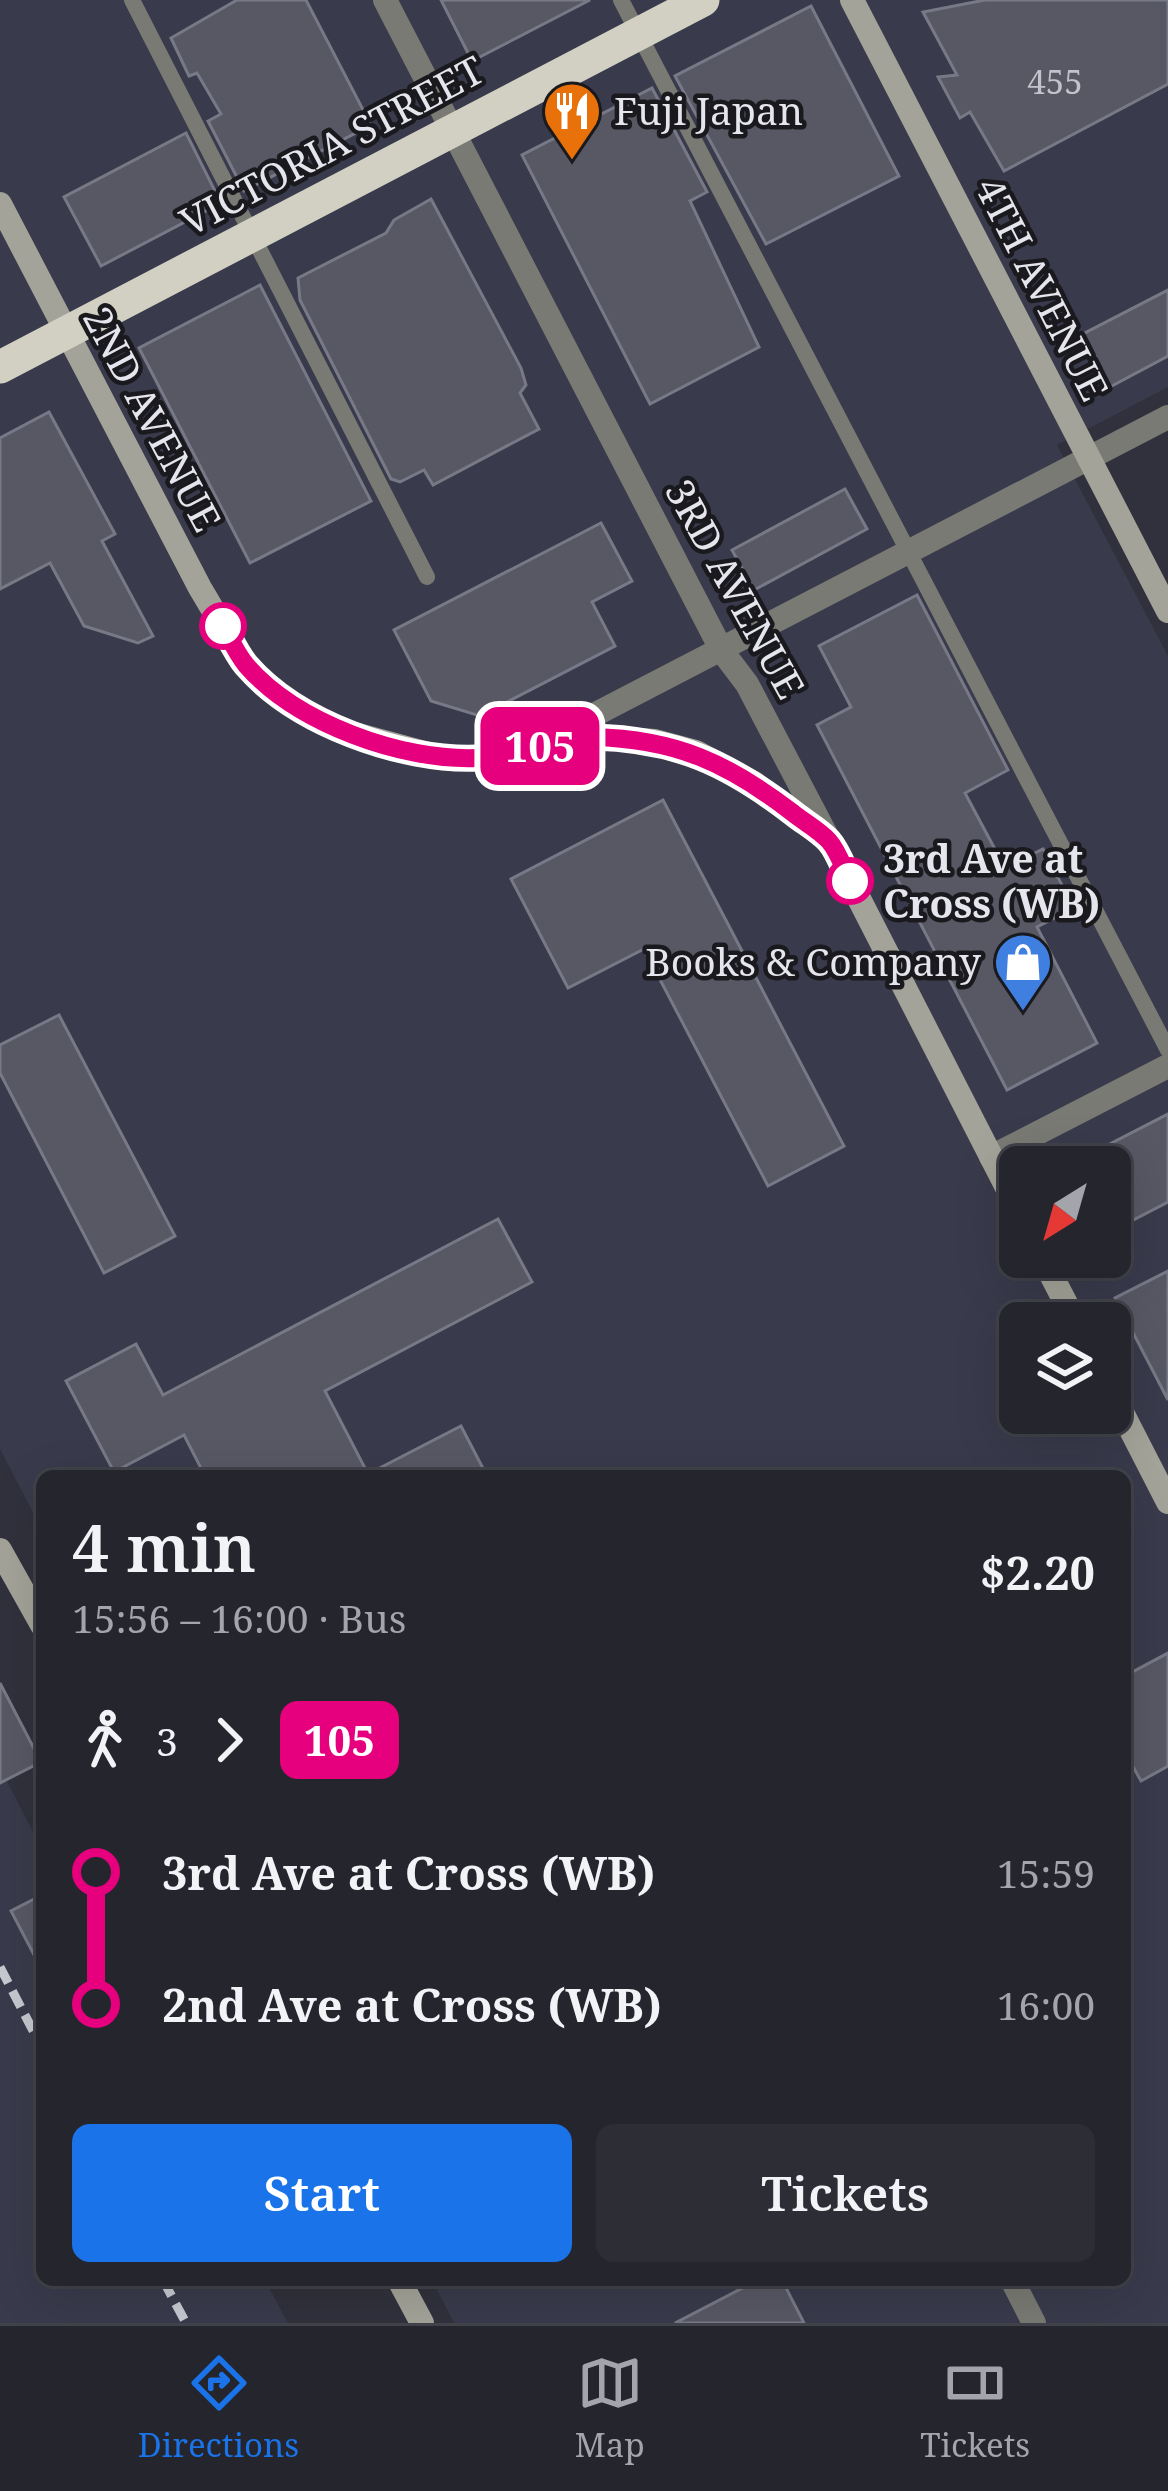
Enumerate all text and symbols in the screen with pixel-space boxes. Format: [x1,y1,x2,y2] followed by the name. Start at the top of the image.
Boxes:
[170,42,492,247] street label: VICTORIA STREET
[1027,59,1083,104] house number: 455
[541,80,603,162] restaurant icon: Fuji Japan
[614,83,803,136] place label: Fuji Japan
[964,168,1122,409] street label: 4TH AVENUE
[72,297,235,540] street label: 2ND AVENUE
[654,469,818,707] street label: 3RD AVENUE
[201,604,245,648] unlabelled marker
[471,707,609,785] line badge: 105
[504,717,576,774] text: 105
[883,831,1100,929] place label: 3rd Ave at Cross (WB)
[828,859,872,903] marker: 3rd Ave at Cross (WB)
[992,931,1054,1013] shop icon: Books & Company
[645,934,982,987] place label: Books & Company
[999,1146,1131,1278] north arrow
[999,1146,1131,1434] map controls
[999,1302,1131,1434] button: layers
[72,1501,256,1591] text: 4 min
[980,1542,1095,1603] text: $2.20
[72,1591,406,1644] text: 15:56 – 16:00 · Bus
[72,1707,138,1773] icon: walk
[196,1707,262,1773] icon: forward
[304,1711,375,1768] text: 105
[156,1714,178,1767] text: 3
[162,1842,655,1903] text: 3rd Ave at Cross (WB)
[997,1846,1095,1899] text: 15:59
[162,1974,662,2035] text: 2nd Ave at Cross (WB)
[997,1978,1095,2031] text: 16:00
[72,2124,572,2262] button: Start
[596,2124,1095,2262] button: Tickets
[138,2350,299,2467] tab: Directions
[575,2350,645,2467] tab: Map
[920,2350,1030,2467] tab: Tickets

